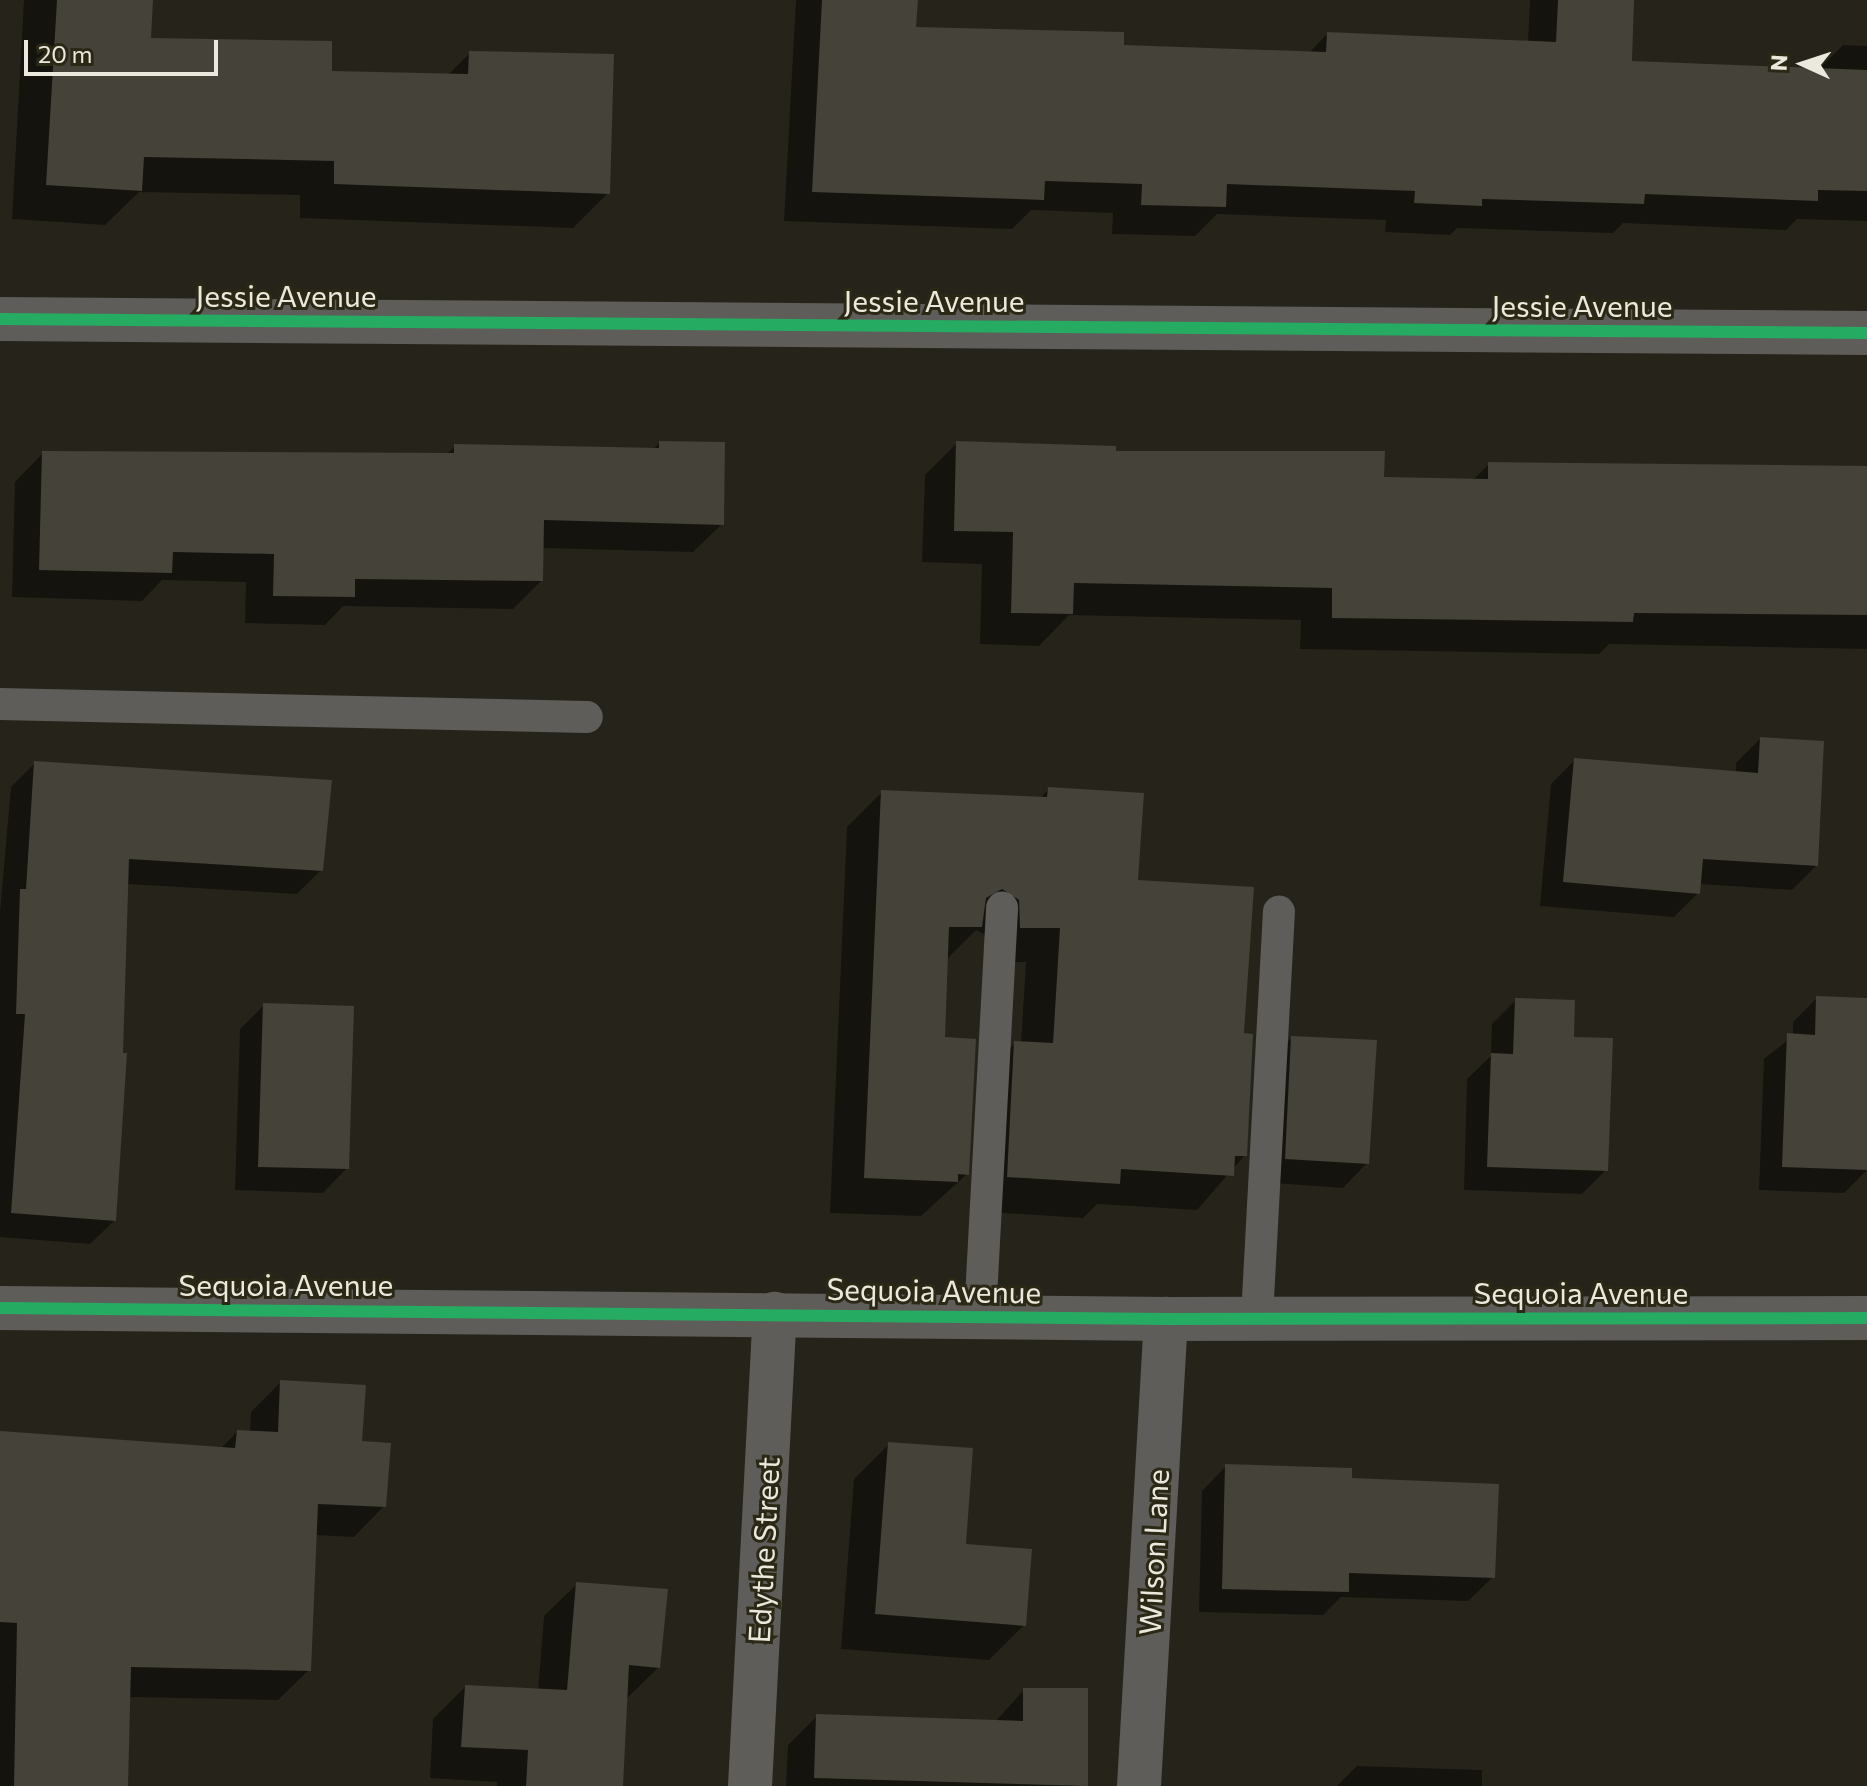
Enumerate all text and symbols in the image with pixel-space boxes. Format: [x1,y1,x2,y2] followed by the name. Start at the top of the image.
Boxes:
[28,24,222,74] scale bar
[1763,24,1843,104] north arrow
[38,39,92,68] text: 20 m
[1765,54,1792,72] text: N
[195,277,377,313] street label: Jessie Avenue
[843,282,1025,318] street label: Jessie Avenue
[1491,287,1673,323] street label: Jessie Avenue
[179,1266,393,1302] street label: Sequoia Avenue
[826,1270,1042,1310] street label: Sequoia Avenue
[1474,1274,1688,1310] street label: Sequoia Avenue
[740,1456,786,1644] street label: Edythe Street
[1131,1468,1175,1636] street label: Wilson Lane

